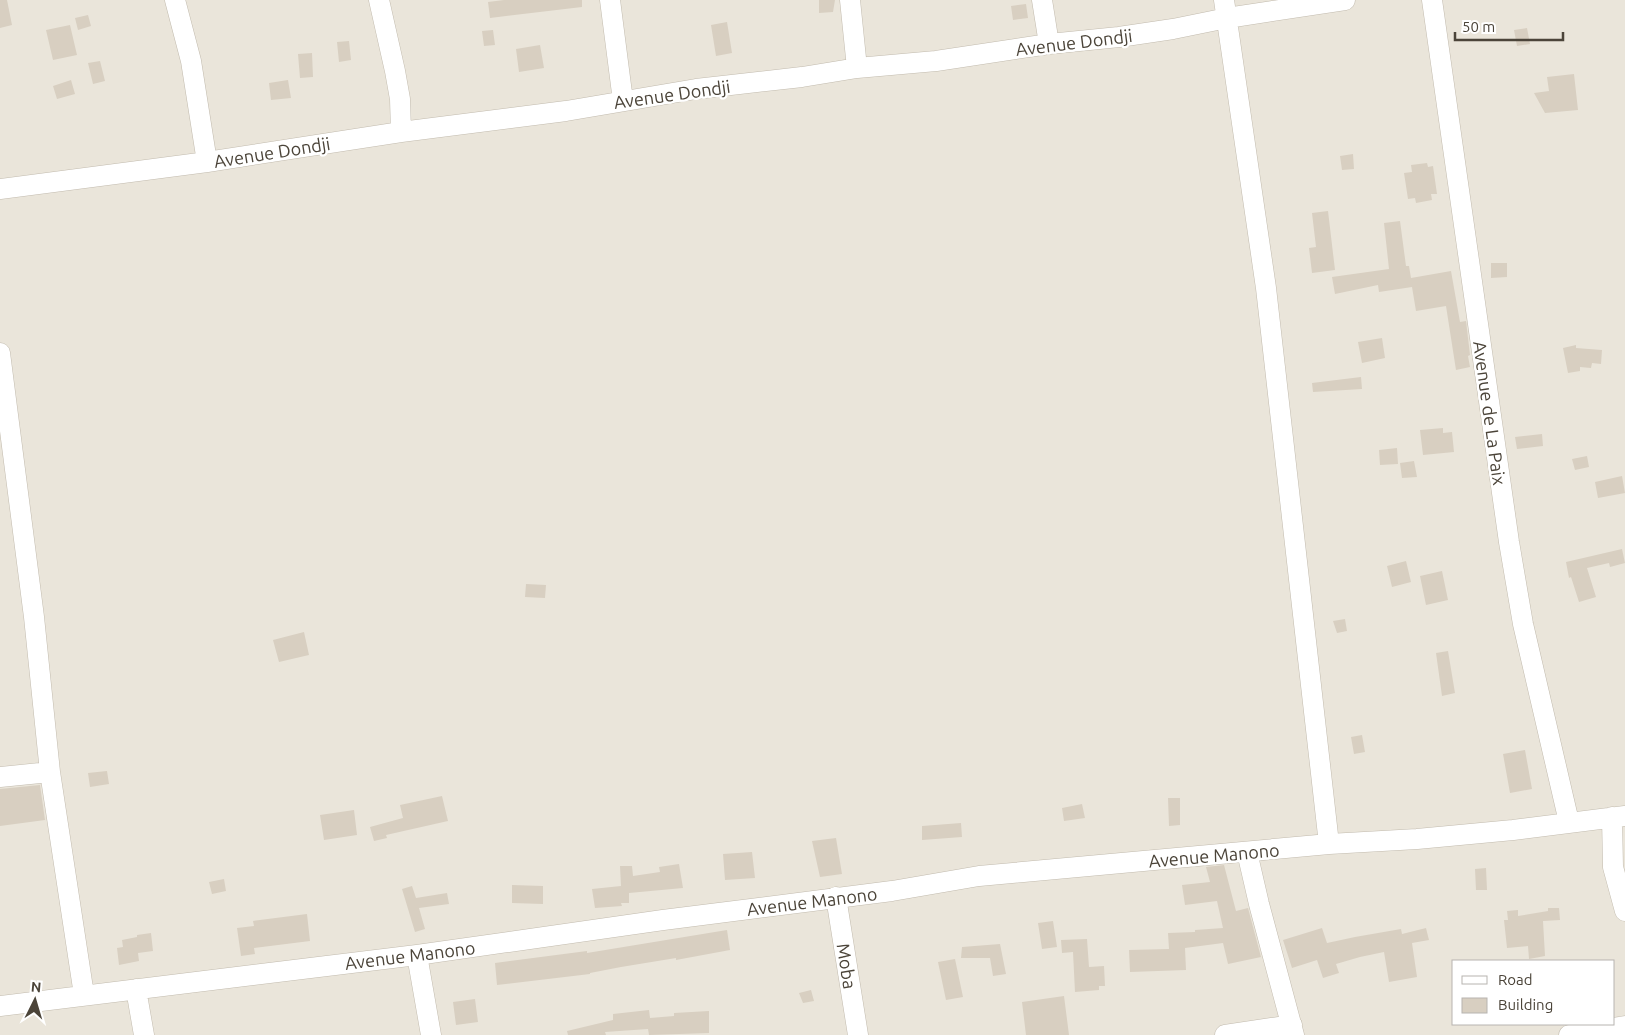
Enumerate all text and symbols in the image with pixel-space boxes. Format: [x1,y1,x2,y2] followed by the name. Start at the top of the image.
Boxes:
[1455,10,1562,42] scale bar
[1462,18,1495,35] text: 50 m
[1014,25,1134,59] street label: Avenue Dondji
[612,76,732,112] street label: Avenue Dondji
[212,133,332,171] street label: Avenue Dondji
[1470,340,1510,486] street label: Avenue de La Paix
[1148,839,1280,871] street label: Avenue Manono
[746,883,878,919] street label: Avenue Manono
[344,937,476,973] street label: Avenue Manono
[834,942,860,990] street label: Moba
[1452,960,1615,1025] legend
[1498,971,1533,988] text: Road
[10,975,60,1025] north arrow
[30,979,42,995] text: N
[1498,996,1553,1013] text: Building

